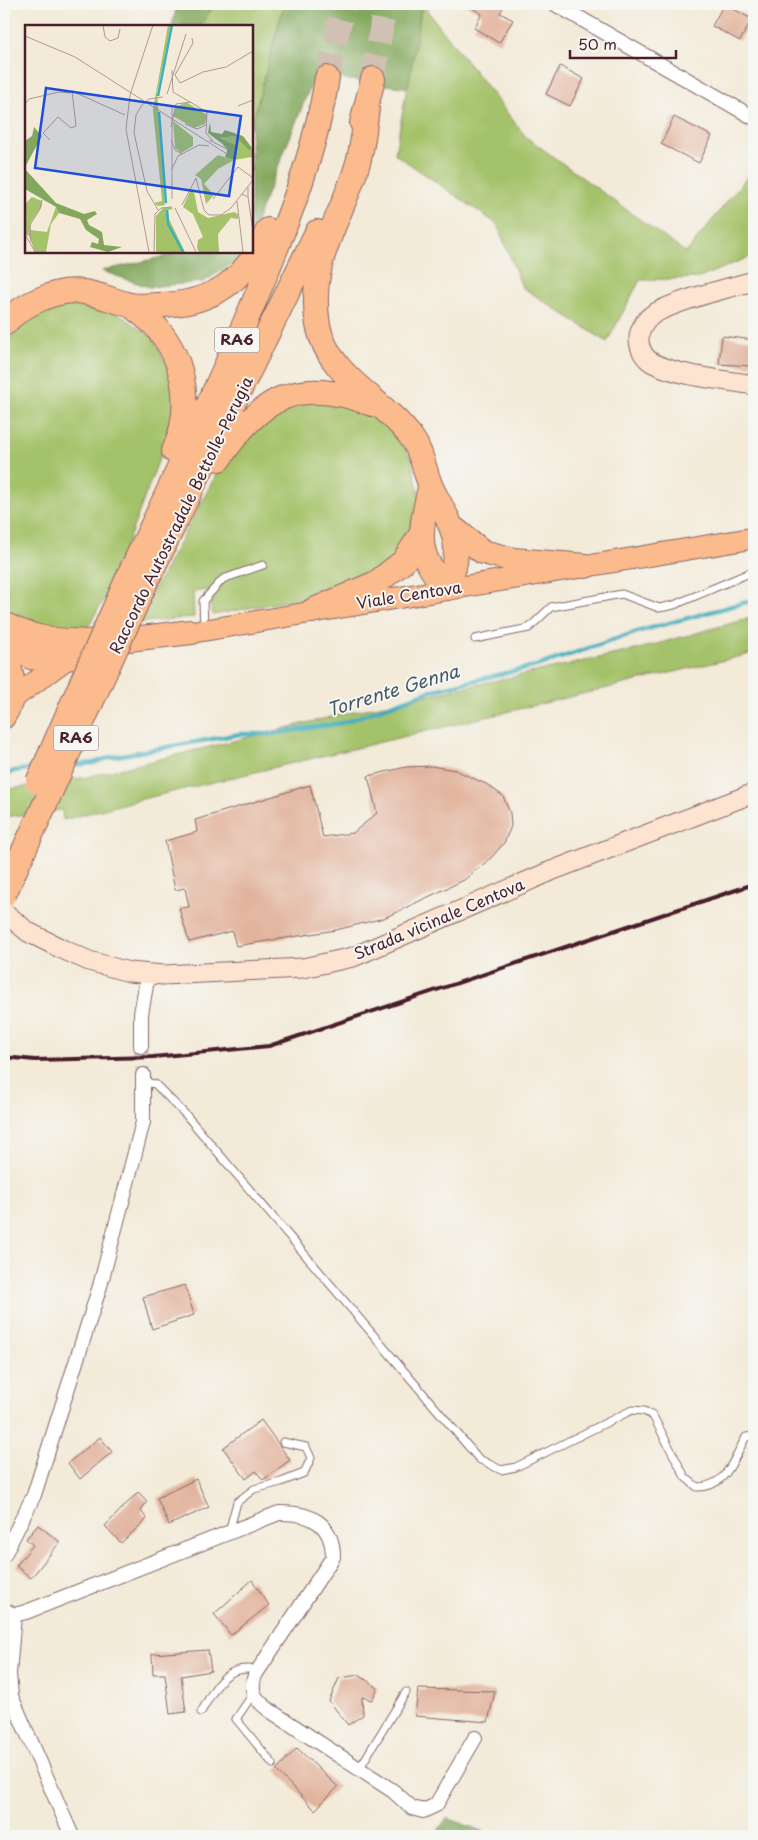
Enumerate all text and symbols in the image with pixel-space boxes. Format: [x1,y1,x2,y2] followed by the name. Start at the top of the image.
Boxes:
[25,25,252,252] inset map
[570,28,677,60] scale bar
[578,32,617,55] text: 50 m
[214,328,260,352] road number: RA6
[102,371,258,658] street label: Raccordo Autostradale Bettolle-Perugia
[355,574,463,614] street label: Viale Centova
[323,656,463,722] water label: Torrente Genna
[54,726,98,750] road number: RA6
[350,871,528,965] street label: Strada vicinale Centova

